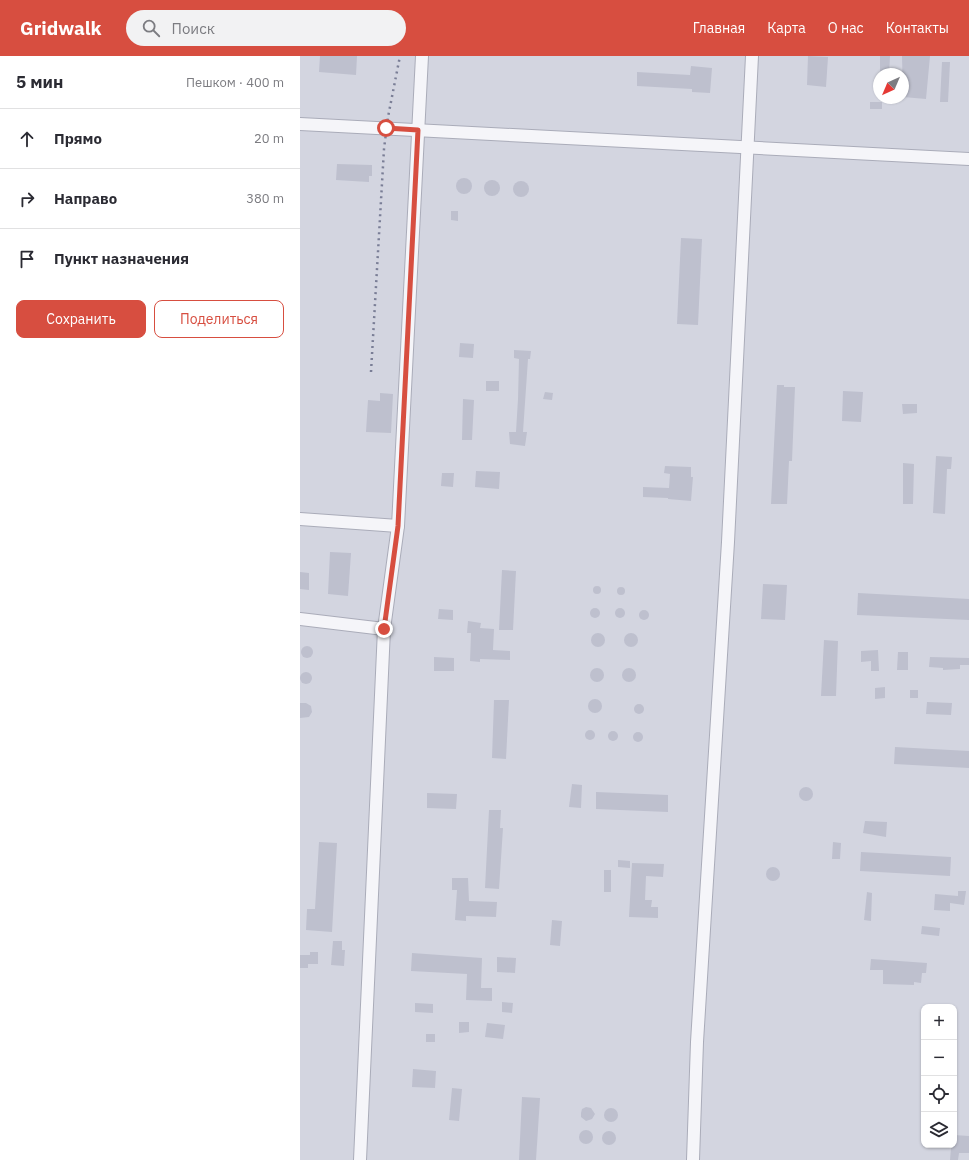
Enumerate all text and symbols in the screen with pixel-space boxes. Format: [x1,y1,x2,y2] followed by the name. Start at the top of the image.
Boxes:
[126,10,406,46] search box
[20,16,102,40] text: Gridwalk
[140,17,162,39] icon: search
[172,19,215,38] text: Поиск
[693,19,745,37] text: Главная
[767,19,806,37] text: Карта
[828,19,864,37] text: О нас
[886,19,949,37] text: Контакты
[873,68,909,104] north arrow
[16,71,63,93] text: 5 мин
[186,74,284,91] text: Пешком · 400 m
[377,119,395,137] route start
[16,128,38,150] icon: ahead
[54,129,102,148] text: Прямо
[254,130,284,147] text: 20 m
[16,188,38,210] icon: right
[54,189,117,208] text: Направо
[246,190,284,207] text: 380 m
[16,248,38,270] icon: arrive
[54,249,189,268] text: Пункт назначения
[16,300,146,338] button: Сохранить
[154,300,284,338] button: Поделиться
[375,620,393,638] route end
[921,1004,957,1148] map controls
[921,1004,957,1040] button: +
[921,1040,957,1076] button: −
[921,1076,957,1112] button: locate
[921,1112,957,1148] button: layers

